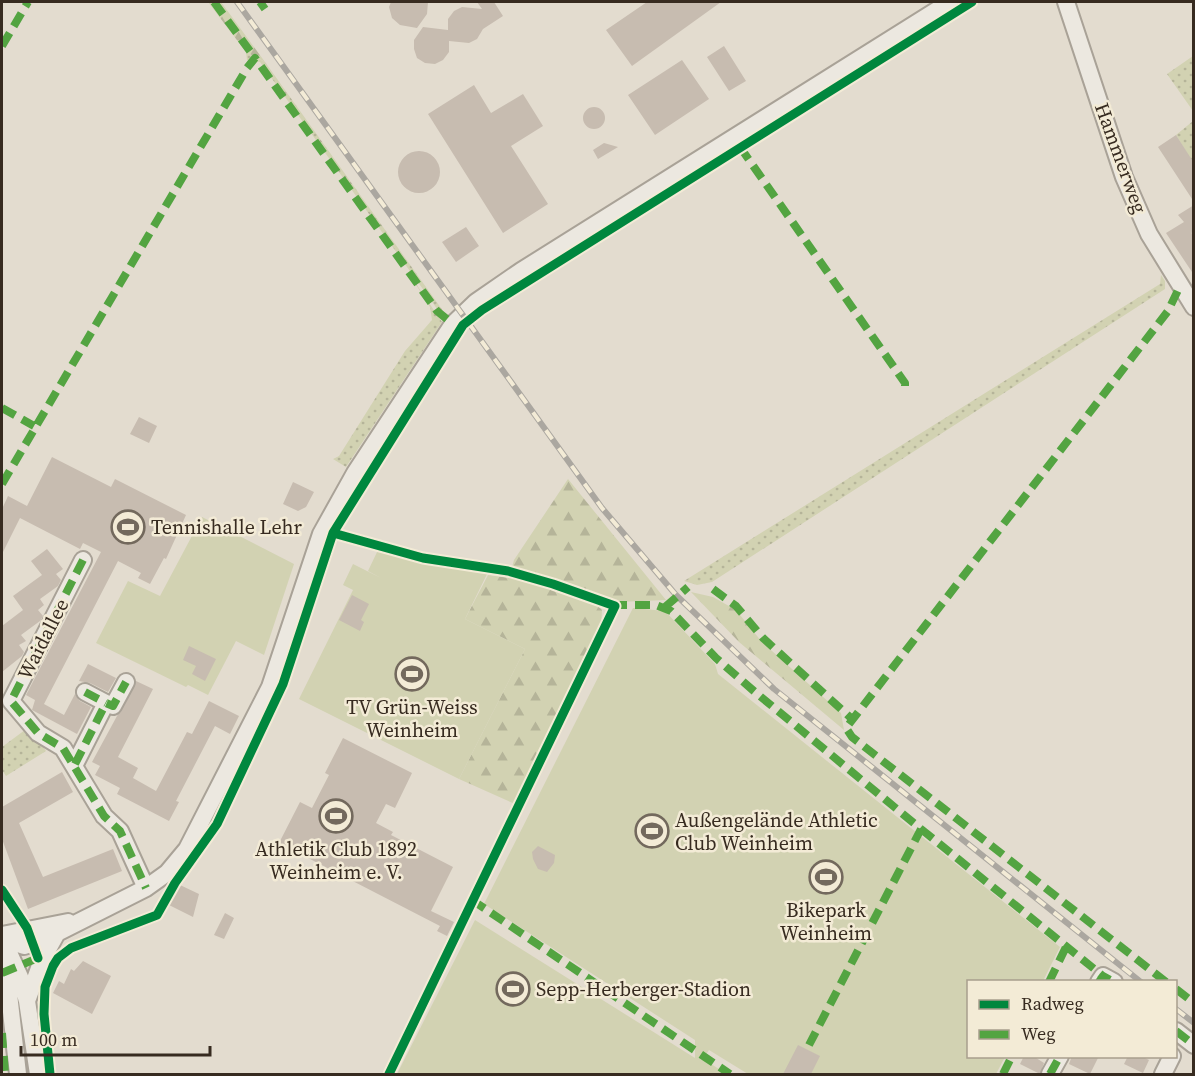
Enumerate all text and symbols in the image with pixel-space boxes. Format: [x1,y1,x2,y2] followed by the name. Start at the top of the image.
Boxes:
[1088,99,1154,217] street label: Hammerweg
[110,509,146,545] sports icon: Tennishalle Lehr
[151,513,302,541] place label: Tennishalle Lehr
[11,594,75,684] street label: Waidallee
[394,656,430,692] sports icon: TV Grün-Weiss Weinheim
[346,693,478,744] place label: TV Grün-Weiss Weinheim
[318,798,354,834] sports icon: Athletik Club 1892 Weinheim e. V.
[675,806,878,857] place label: Außengelände Athletic Club Weinheim
[634,813,670,849] sports icon: Außengelände Athletic Club Weinheim
[255,835,417,886] place label: Athletik Club 1892 Weinheim e. V.
[808,859,844,895] sports icon: Bikepark Weinheim
[780,896,872,947] place label: Bikepark Weinheim
[495,971,531,1007] sports icon: Sepp-Herberger-Stadion
[536,975,751,1003] place label: Sepp-Herberger-Stadion
[967,980,1177,1058] legend
[1021,991,1084,1016] text: Radweg
[21,1019,210,1057] scale bar
[1021,1021,1056,1046] text: Weg
[30,1027,77,1052] text: 100 m

